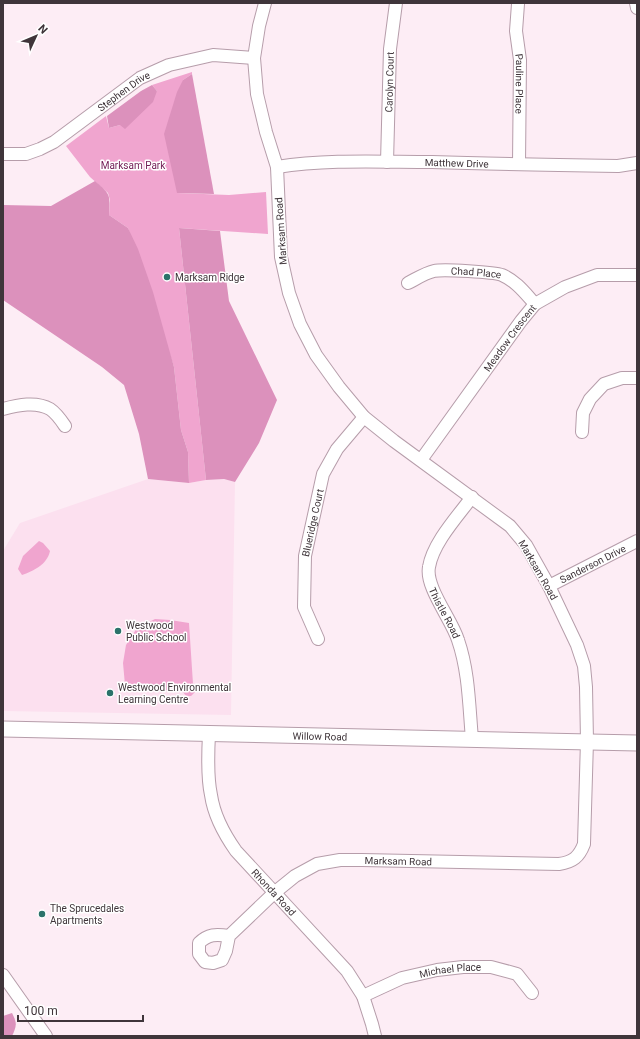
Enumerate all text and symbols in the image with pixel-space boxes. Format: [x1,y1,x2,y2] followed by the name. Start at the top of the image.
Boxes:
[16,16,56,56] north arrow
[35,22,50,37] text: N
[383,51,395,113] street label: Carolyn Court
[514,53,526,114] street label: Pauline Place
[95,69,151,113] street label: Stephen Drive
[425,156,489,169] street label: Matthew Drive
[101,160,166,171] park label: Marksam Park
[273,197,289,265] street label: Marksam Road
[451,265,502,280] street label: Chad Place
[162,272,172,282] marker: Marksam Ridge
[175,272,245,283] place label: Marksam Ridge
[481,302,538,373] street label: Meadow Crescent
[300,488,325,558] street label: Blueridge Court
[516,538,560,602] street label: Marksam Road
[558,542,627,585] street label: Sanderson Drive
[427,586,462,640] street label: Thistle Road
[126,620,187,643] place label: Westwood Public School
[113,626,123,636] marker: Westwood Public School
[118,682,231,705] place label: Westwood Environmental Learning Centre
[105,688,115,698] marker: Westwood Environmental Learning Centre
[292,730,347,742] street label: Willow Road
[364,855,432,867] street label: Marksam Road
[250,866,298,918] street label: Rhonda Road
[50,903,124,926] place label: The Sprucedales Apartments
[37,909,47,919] marker: The Sprucedales Apartments
[418,962,481,979] street label: Michael Place
[18,997,143,1023] scale bar
[24,1004,58,1018] text: 100 m

